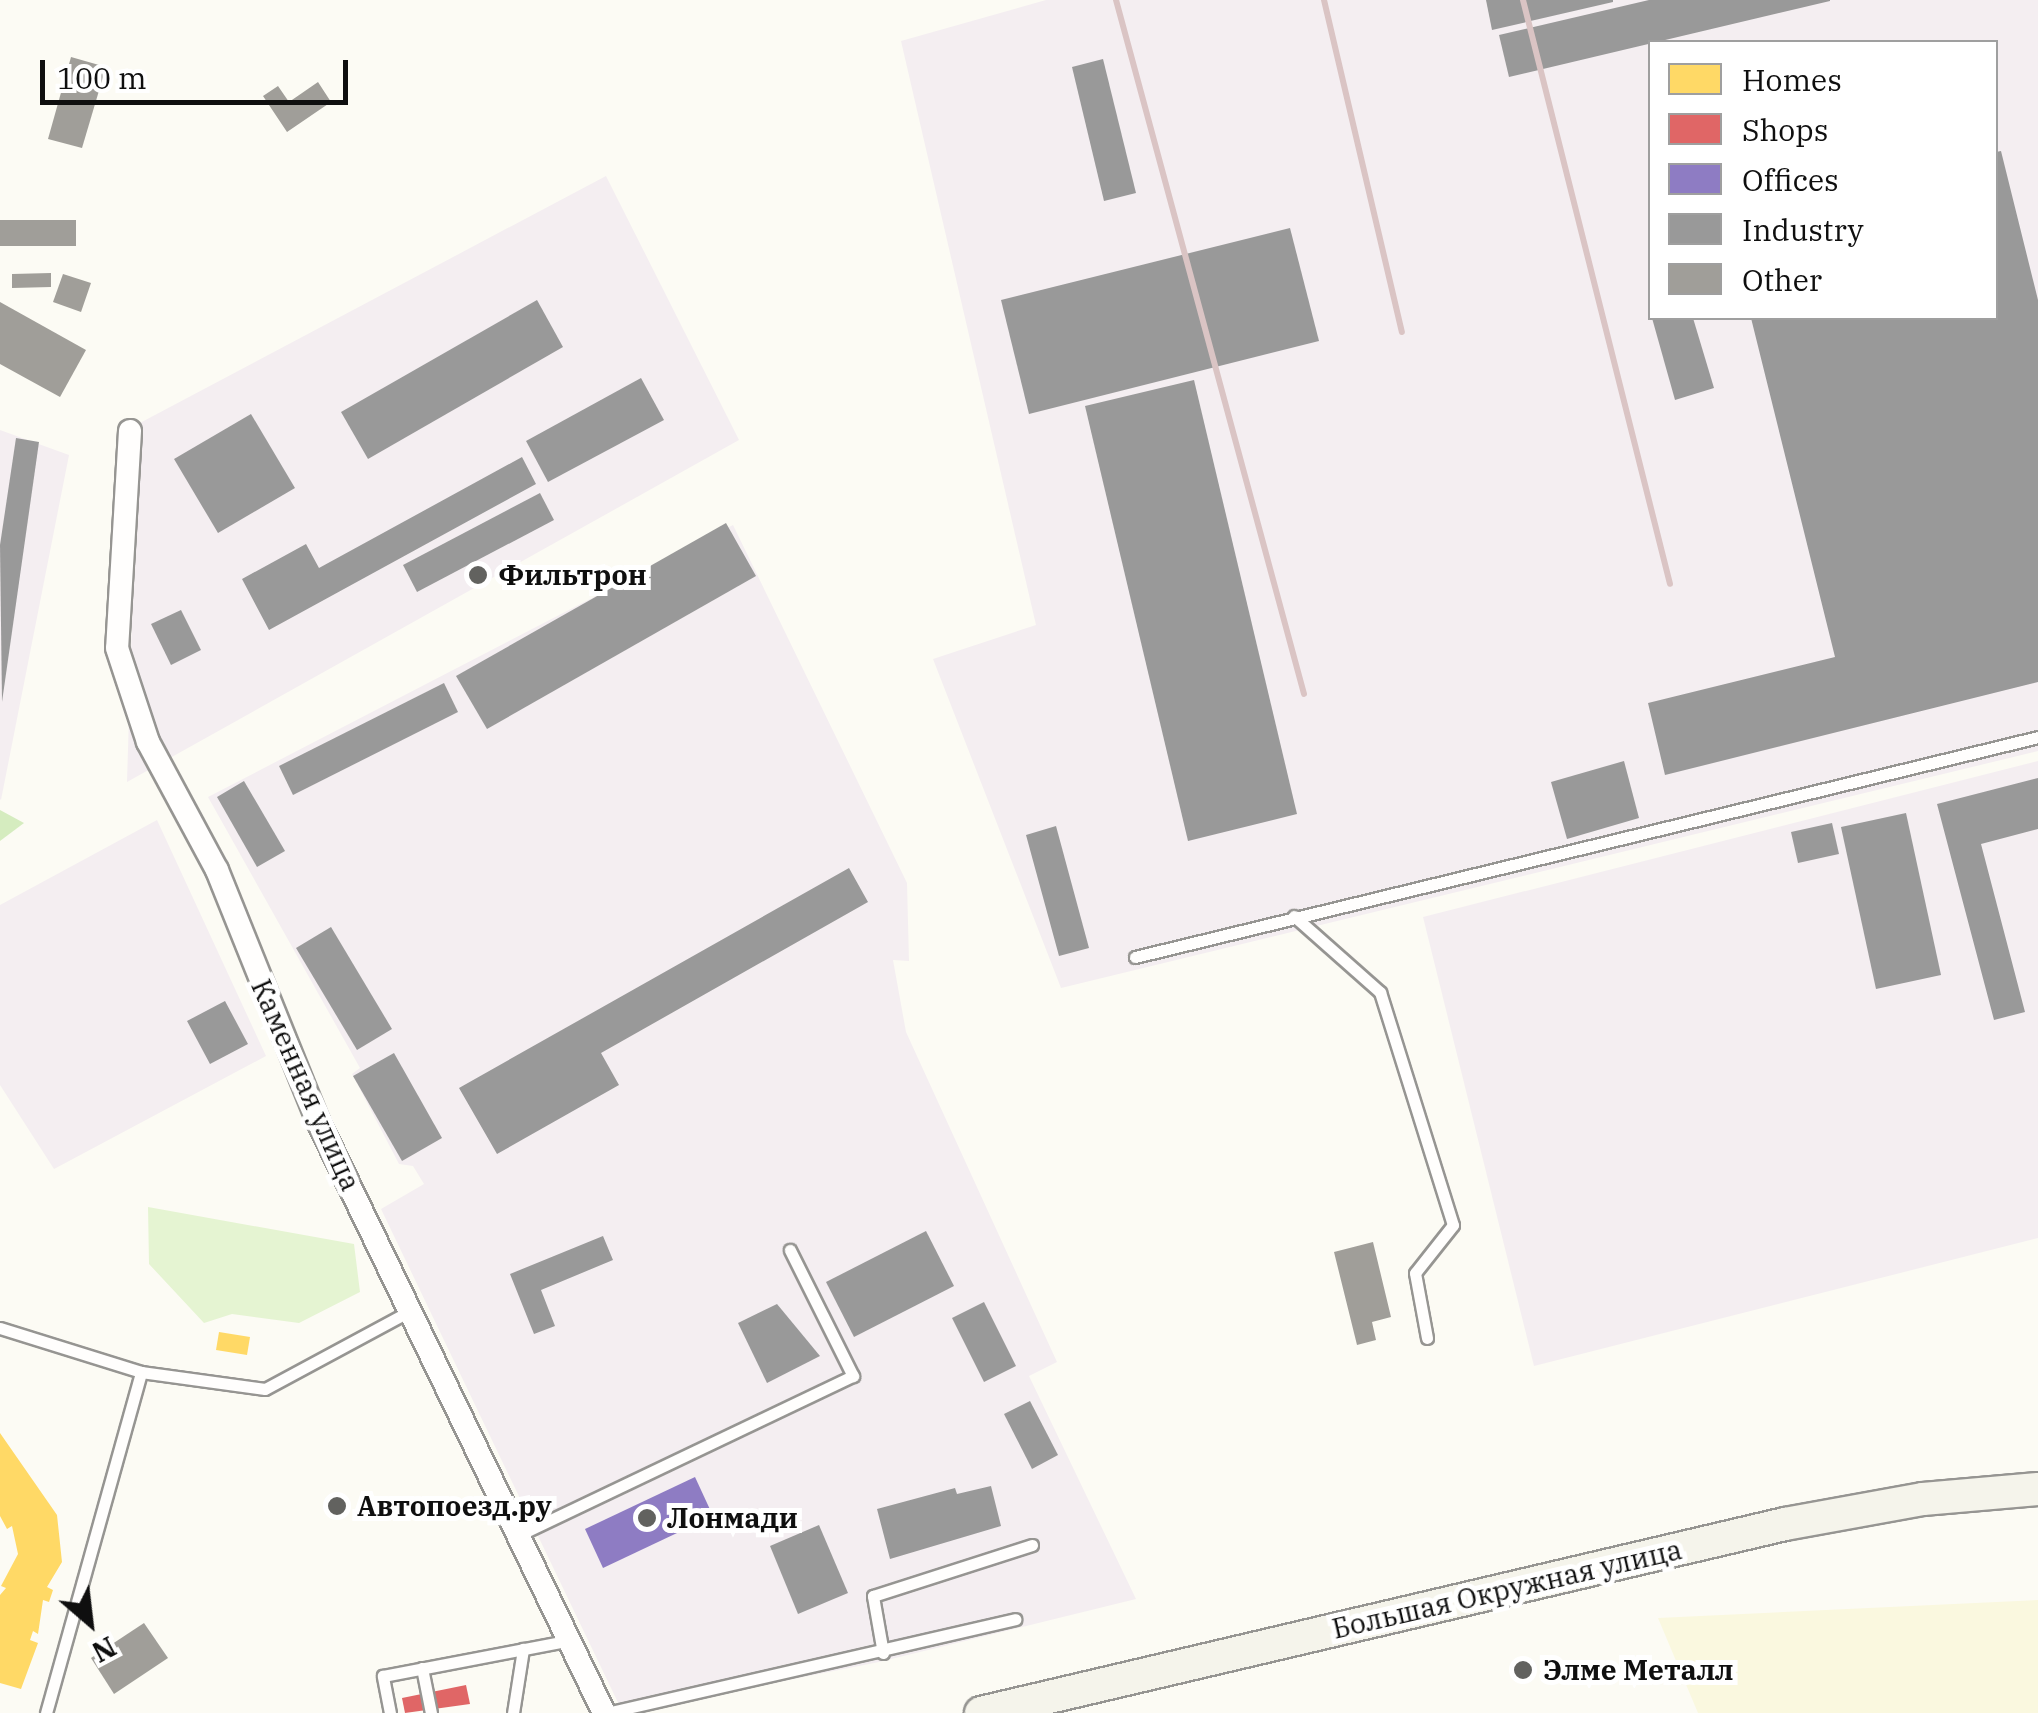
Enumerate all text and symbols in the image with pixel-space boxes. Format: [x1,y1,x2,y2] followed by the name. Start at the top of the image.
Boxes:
[45,40,352,102] scale bar
[1648,40,1998,320] legend
[57,58,147,97] text: 100 m
[1742,60,1842,99] text: Homes
[1742,110,1828,149] text: Shops
[1742,160,1839,199] text: Offices
[1742,210,1864,249] text: Industry
[1742,260,1822,299] text: Other
[498,558,647,592] place label: Фильтрон
[467,564,489,586] marker: Фильтрон
[244,974,368,1196] street label: Каменная улица
[357,1489,552,1523] place label: Автопоезд.ру
[326,1495,348,1517] marker: Автопоезд.ру
[667,1501,798,1535] place label: Лонмади
[636,1507,658,1529] marker: Лонмади
[1329,1532,1685,1646] street label: Большая Окружная улица
[40,1573,140,1673] north arrow
[86,1628,123,1671] text: N
[1543,1653,1734,1687] place label: Элме Металл
[1512,1659,1534,1681] marker: Элме Металл

